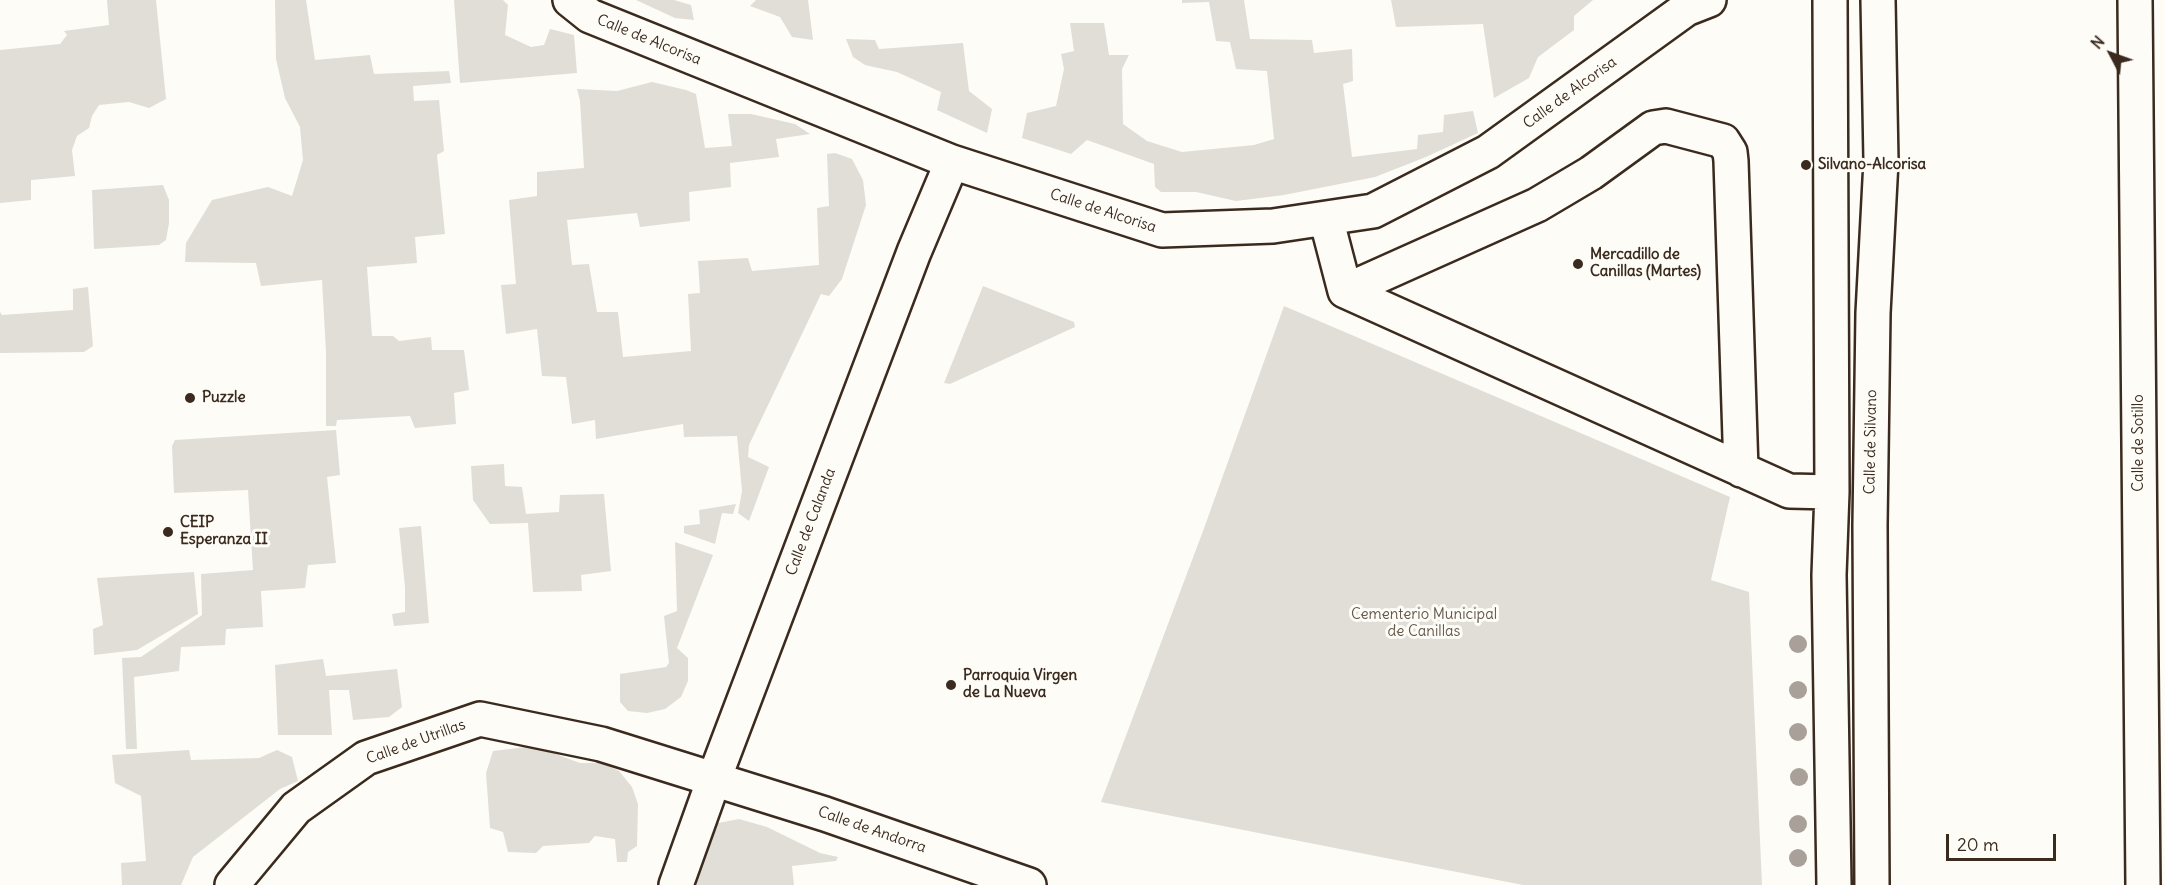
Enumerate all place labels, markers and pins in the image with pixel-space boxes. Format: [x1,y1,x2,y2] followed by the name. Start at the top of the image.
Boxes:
[1818,156,1926,174] place label: Silvano-Alcorisa
[1799,158,1813,172] marker: Silvano-Alcorisa
[1590,246,1701,281] place label: Mercadillo de Canillas (Martes)
[1571,257,1585,271] marker: Mercadillo de Canillas (Martes)
[202,389,246,407] place label: Puzzle
[183,391,197,405] marker: Puzzle
[180,514,268,549] place label: CEIP Esperanza II
[161,525,175,539] marker: CEIP Esperanza II
[963,667,1077,702] place label: Parroquia Virgen de La Nueva
[944,678,958,692] marker: Parroquia Virgen de La Nueva

